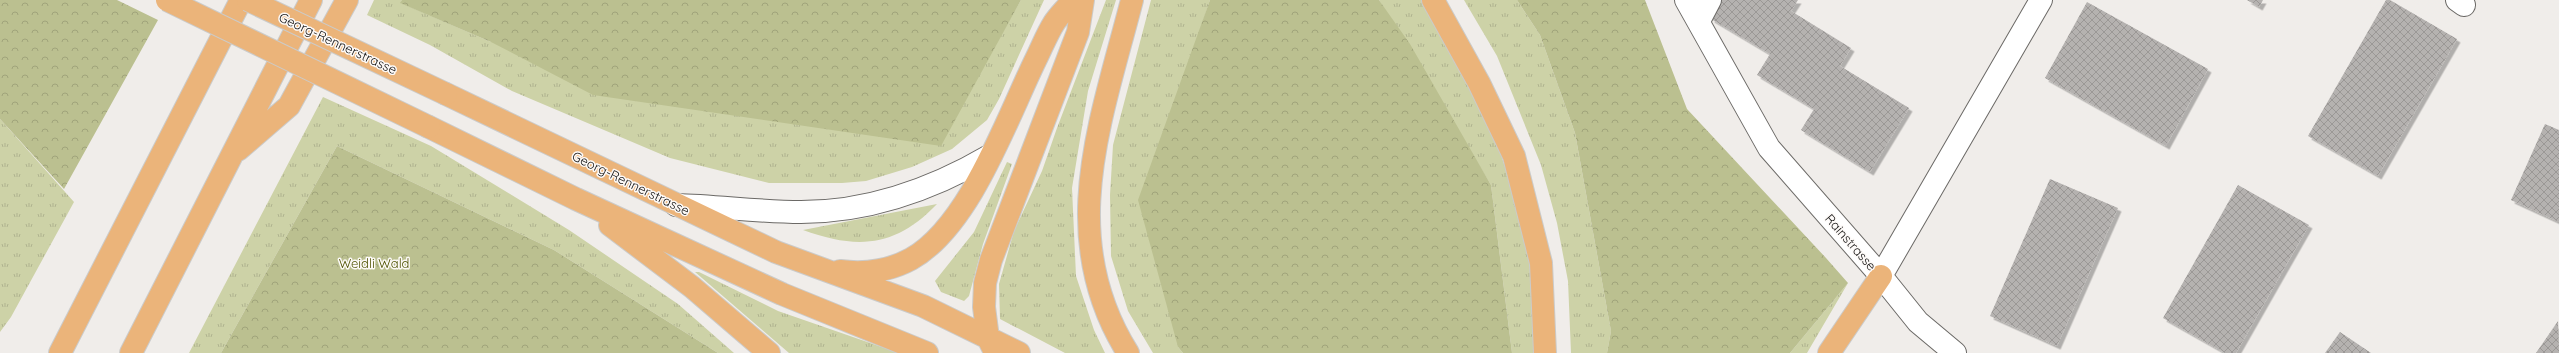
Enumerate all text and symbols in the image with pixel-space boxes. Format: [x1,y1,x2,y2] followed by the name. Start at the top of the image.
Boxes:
[276,9,400,77] street label: Georg-Rennerstrasse
[570,148,692,218] street label: Georg-Rennerstrasse
[1822,210,1880,274] street label: Rainstrasse
[339,255,409,271] park label: Weidli Wald

